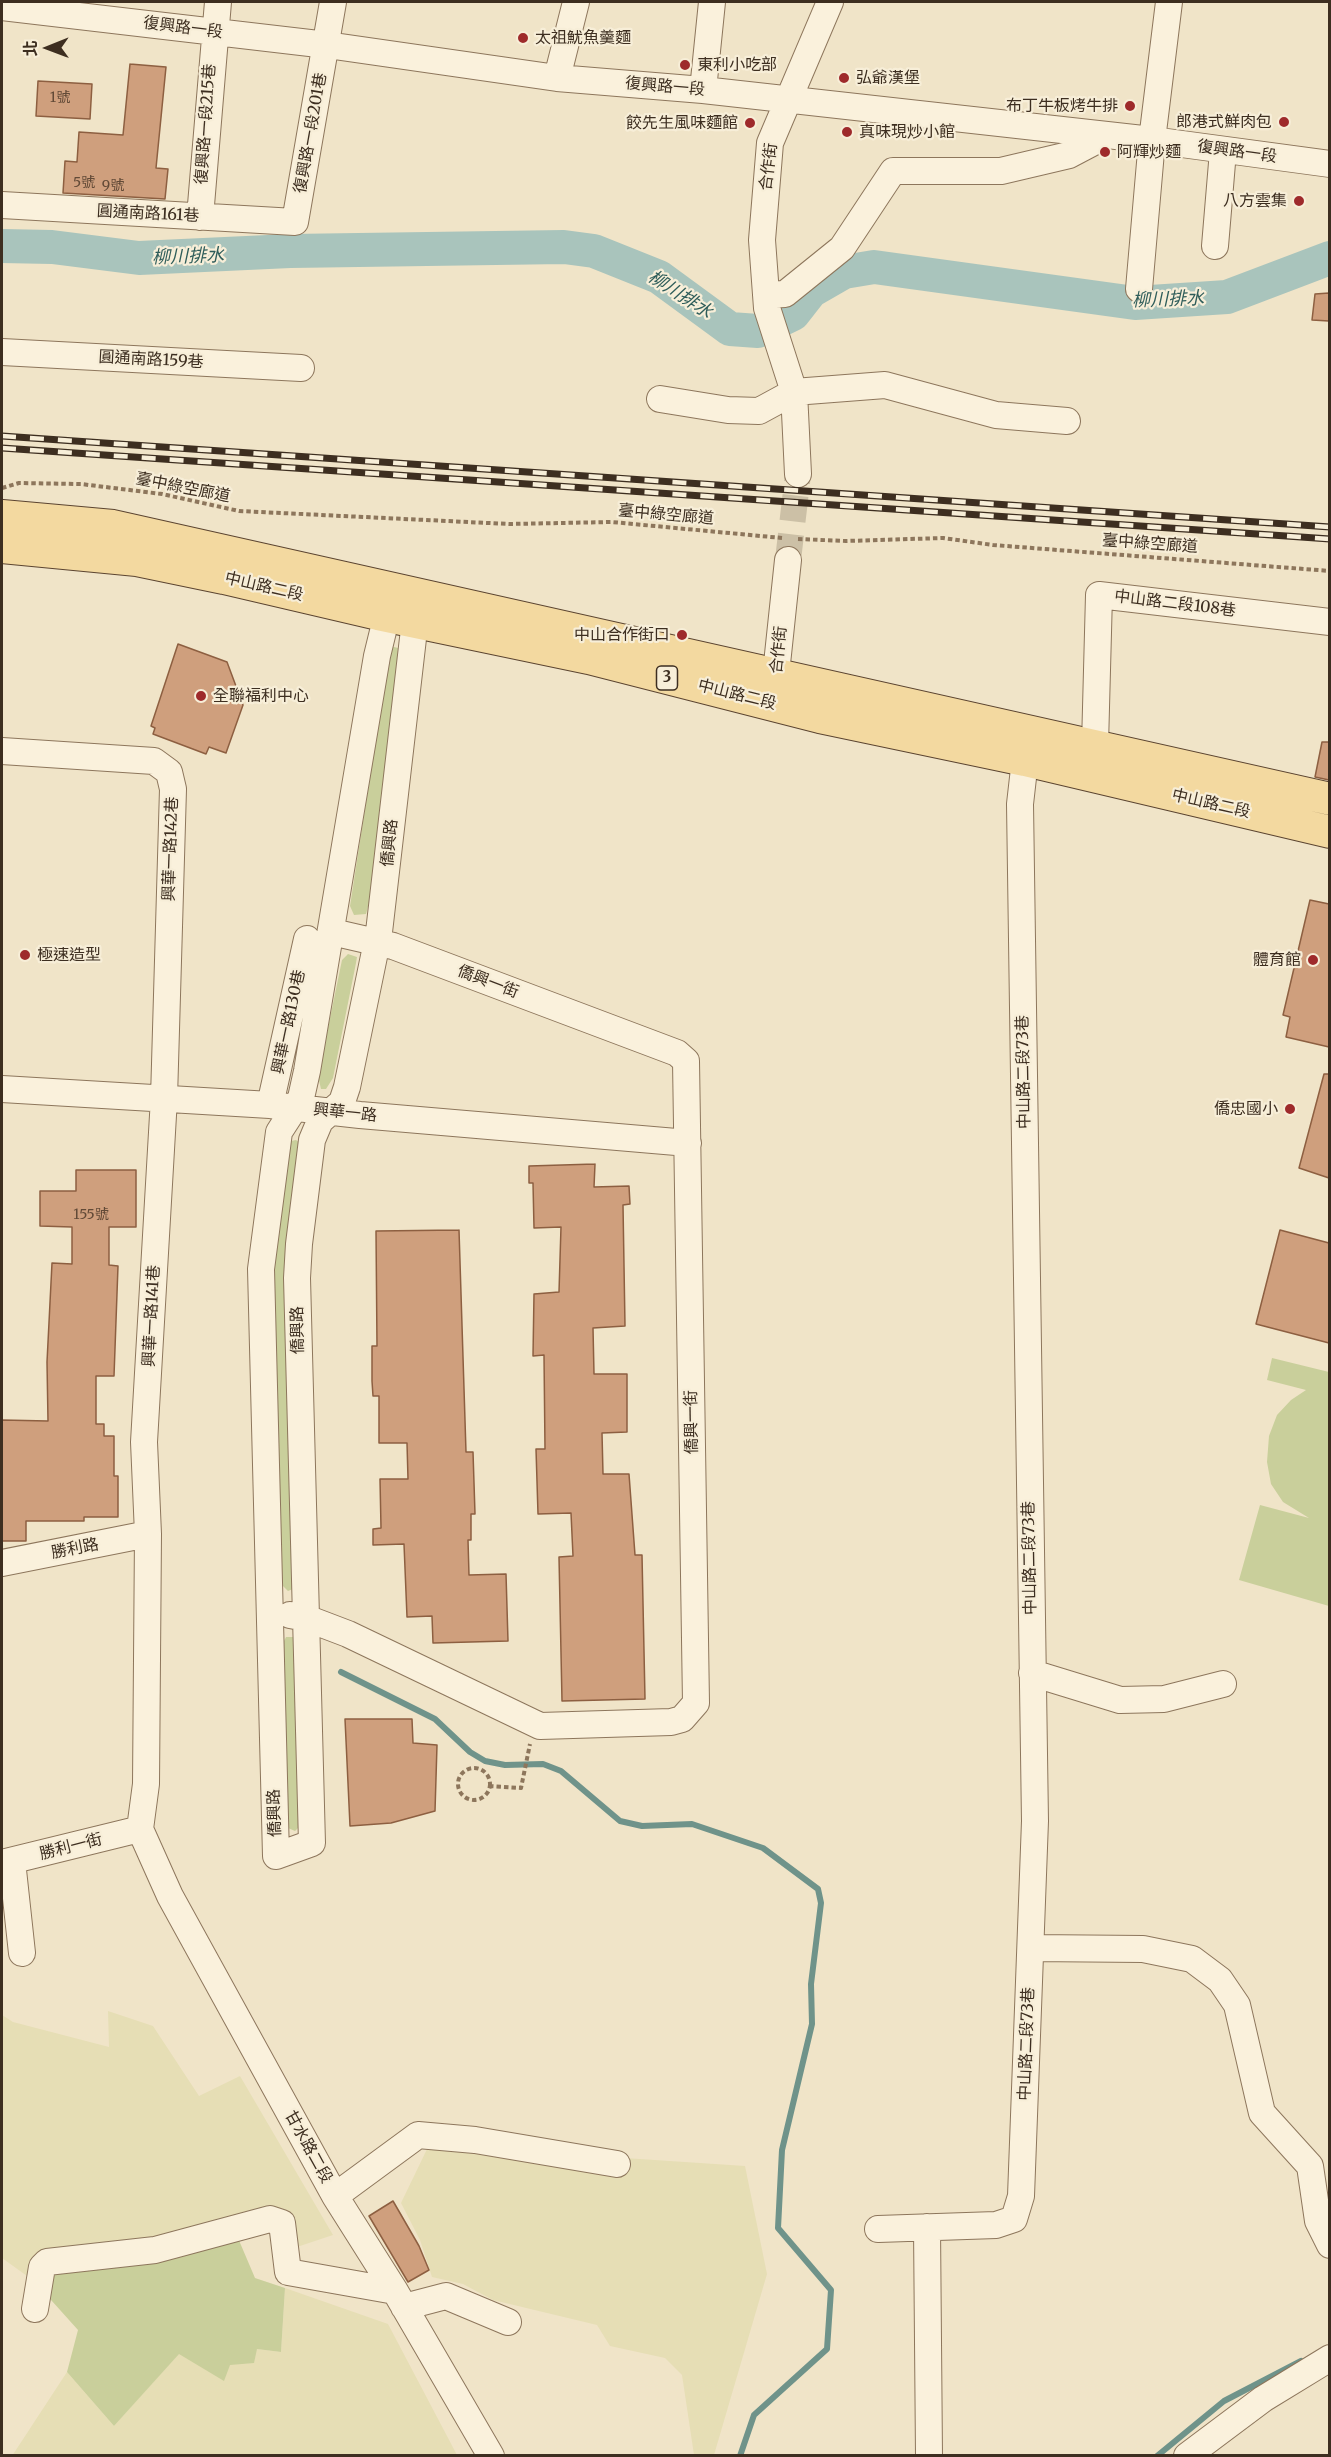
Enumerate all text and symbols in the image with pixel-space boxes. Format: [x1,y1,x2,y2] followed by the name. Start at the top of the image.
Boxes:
[142,14,224,42] street label: 復興路一段
[18,18,78,78] north arrow
[535,28,631,48] place label: 太祖魷魚羹麵
[516,31,530,45] marker: 太祖魷魚羹麵
[20,40,40,57] text: 北
[697,55,777,75] place label: 東利小吃部
[678,58,692,72] marker: 東利小吃部
[192,63,220,185] street label: 復興路一段215巷
[856,68,920,88] place label: 弘爺漢堡
[291,71,331,195] street label: 復興路一段201巷
[837,71,851,85] marker: 弘爺漢堡
[624,74,706,100] street label: 復興路一段
[50,90,70,106] house number: 1號
[1006,96,1118,116] place label: 布丁牛板烤牛排
[1123,99,1137,113] marker: 布丁牛板烤牛排
[1176,112,1272,132] place label: 郎港式鮮肉包
[626,113,738,133] place label: 餃先生風味麵館
[1277,115,1291,129] marker: 郎港式鮮肉包
[743,116,757,130] marker: 餃先生風味麵館
[859,122,955,142] place label: 真味現炒小館
[840,125,854,139] marker: 真味現炒小館
[1196,137,1278,167] street label: 復興路一段
[757,142,781,192] street label: 合作街
[1117,142,1181,162] place label: 阿輝炒麵
[1098,145,1112,159] marker: 阿輝炒麵
[73,175,95,191] house number: 5號
[102,178,124,194] house number: 9號
[1223,191,1287,211] place label: 八方雲集
[1292,194,1306,208] marker: 八方雲集
[96,202,200,226] street label: 圓通南路161巷
[152,245,224,269] water label: 柳川排水
[644,266,716,324] water label: 柳川排水
[1132,288,1204,312] water label: 柳川排水
[98,348,204,372] street label: 圓通南路159巷
[134,469,232,507] street label: 臺中綠空廊道
[617,501,715,529] street label: 臺中綠空廊道
[1101,531,1199,557] street label: 臺中綠空廊道
[223,569,305,605] street label: 中山路二段
[1113,587,1237,621] street label: 中山路二段108巷
[574,625,670,645] place label: 中山合作街口
[767,625,791,675] street label: 合作街
[675,628,689,642] marker: 中山合作街口
[656,666,678,690] road number: 3
[696,676,778,714] street label: 中山路二段
[213,686,309,706] place label: 全聯福利中心
[194,689,208,703] marker: 全聯福利中心
[1170,786,1252,822] street label: 中山路二段
[160,796,182,902] street label: 興華一路142巷
[378,818,402,868] street label: 僑興路
[37,945,101,965] place label: 極速造型
[18,948,32,962] marker: 極速造型
[1253,950,1301,970] place label: 體育館
[1306,953,1320,967] marker: 體育館
[455,962,521,1002] street label: 僑興一街
[269,968,309,1076] street label: 興華一路130巷
[1013,1015,1035,1129] street label: 中山路二段73巷
[1214,1099,1278,1119] place label: 僑忠國小
[312,1100,378,1126] street label: 興華一路
[1283,1102,1297,1116] marker: 僑忠國小
[73,1207,109,1223] house number: 155號
[140,1264,164,1368] street label: 興華一路141巷
[288,1306,308,1354] street label: 僑興路
[682,1390,702,1454] street label: 僑興一街
[1019,1501,1041,1615] street label: 中山路二段73巷
[50,1535,100,1563] street label: 勝利路
[265,1789,285,1837] street label: 僑興路
[38,1830,104,1864] street label: 勝利一街
[1015,1987,1039,2101] street label: 中山路二段73巷
[280,2107,336,2187] street label: 甘水路二段

